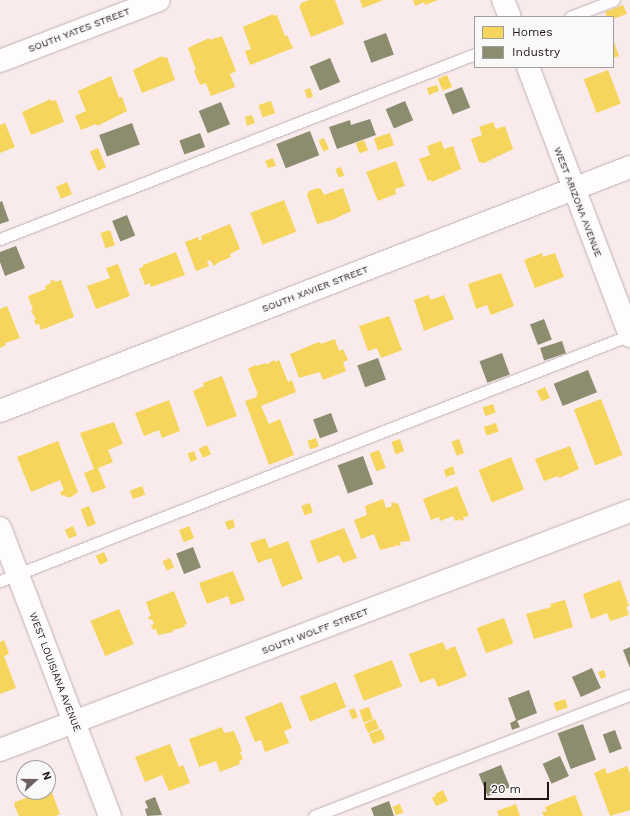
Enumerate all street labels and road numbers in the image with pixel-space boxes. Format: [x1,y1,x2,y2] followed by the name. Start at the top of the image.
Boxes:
[26,5,132,55] street label: SOUTH YATES STREET
[551,145,605,259] street label: WEST ARIZONA AVENUE
[260,263,370,315] street label: SOUTH XAVIER STREET
[260,605,370,657] street label: SOUTH WOLFF STREET
[26,610,84,734] street label: WEST LOUISIANA AVENUE

